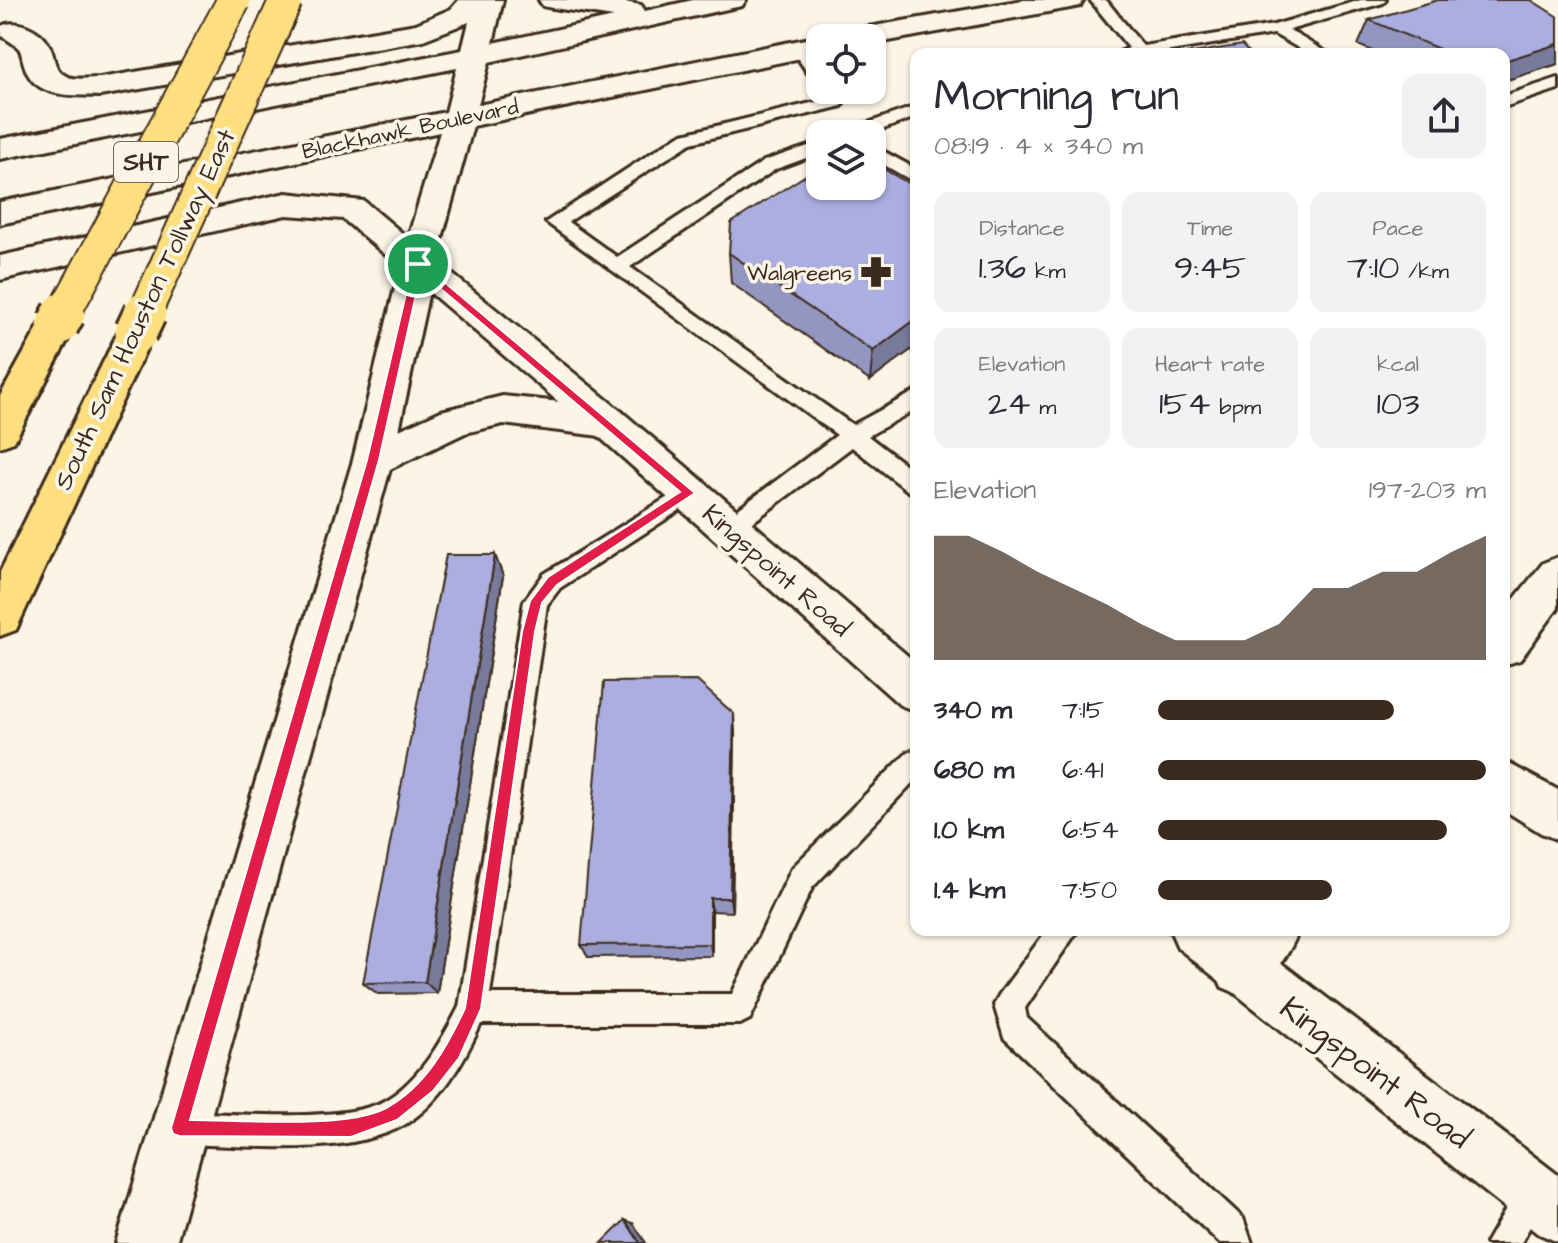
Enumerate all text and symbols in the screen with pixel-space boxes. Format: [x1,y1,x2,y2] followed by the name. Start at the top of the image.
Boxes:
[806,24,886,200] map controls
[806,24,886,104] button: locate
[934,67,1179,128] text: Morning run
[1402,74,1486,158] button: share
[299,91,521,168] street label: Blackhawk Boulevard
[806,120,886,200] button: layers
[45,123,247,497] street label: South Sam Houston Tollway East
[934,128,1143,164] text: 08:19 · 4 × 340 m
[114,142,178,182] road number: SHT
[979,213,1065,244] text: Distance
[1187,213,1233,244] text: Time
[1372,213,1424,244] text: Pace
[384,230,452,298] pin
[396,242,440,286] icon: arrive
[978,244,1026,292] text: 1.36
[1174,244,1246,292] text: 9:45
[1347,244,1399,292] text: 7:10
[859,255,893,289] pharmacy icon: Walgreens
[1026,256,1066,287] text: km
[1399,256,1449,287] text: /km
[747,258,852,290] place label: Walgreens
[979,349,1065,380] text: Elevation
[1155,349,1265,380] text: Heart rate
[1377,349,1419,380] text: kcal
[988,380,1030,428] text: 24
[1159,380,1211,428] text: 154
[1376,380,1420,428] text: 103
[1030,392,1056,423] text: m
[1211,392,1261,423] text: bpm
[934,472,1036,508] text: Elevation
[1369,472,1486,508] text: 197–203 m
[693,496,858,647] street label: Kingspoint Road
[934,692,1012,728] text: 340 m
[1062,692,1104,728] text: 7:15
[934,752,1014,788] text: 680 m
[1062,752,1104,788] text: 6:41
[934,812,1004,848] text: 1.0 km
[1062,812,1119,848] text: 6:54
[934,872,1005,908] text: 1.4 km
[1062,872,1117,908] text: 7:50
[1270,986,1480,1160] street label: Kingspoint Road

